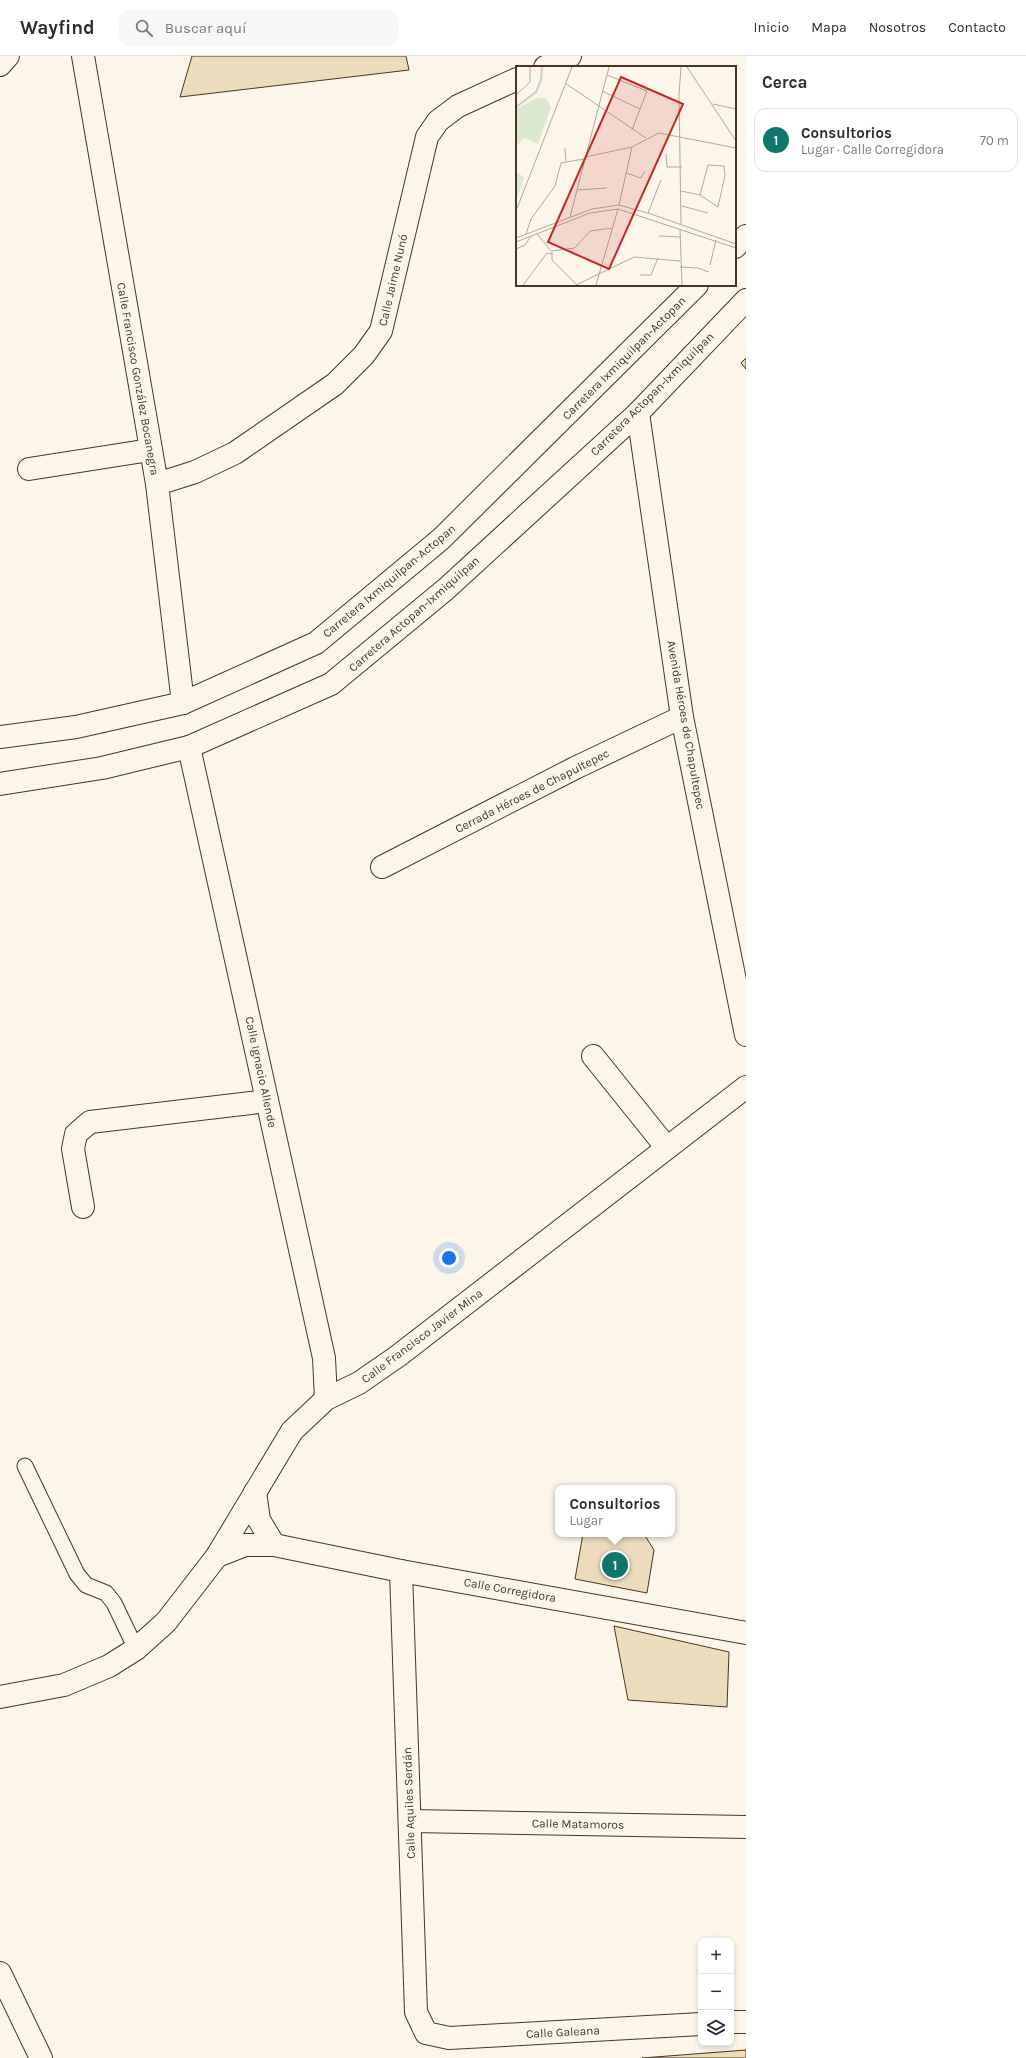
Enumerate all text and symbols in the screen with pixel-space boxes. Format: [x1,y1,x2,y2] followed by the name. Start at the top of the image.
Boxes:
[119,10,399,46] search box
[20,17,95,39] text: Wayfind
[133,17,155,39] icon: search
[165,19,247,37] text: Buscar aquí
[754,19,789,36] text: Inicio
[811,19,847,36] text: Mapa
[869,19,926,36] text: Nosotros
[948,19,1006,36] text: Contacto
[516,66,736,286] inset map
[762,72,807,92] text: Cerca
[801,124,892,142] text: Consultorios
[774,133,778,148] text: 1
[980,133,1009,148] text: 70 m
[801,142,944,157] text: Lugar · Calle Corregidora
[376,233,410,327] street label: Calle Jaime Nunó
[114,281,162,477] street label: Calle Francisco González Bocanegra
[559,293,689,423] street label: Carretera Ixmiquilpan-Actopan
[587,329,717,459] street label: Carretera Actopan-Ixmiquilpan
[320,521,458,641] street label: Carretera Ixmiquilpan-Actopan
[346,553,482,675] street label: Carretera Actopan-Ixmiquilpan
[664,639,708,811] street label: Avenida Héroes de Chapultepec
[453,746,611,836] street label: Cerrada Héroes de Chapultepec
[242,1015,280,1129] street label: Calle Ignacio Allende
[439,1248,459,1268] your location
[359,1286,485,1386] street label: Calle Francisco Javier Mina
[555,1485,675,1537] popup
[570,1495,660,1513] text: Consultorios
[570,1513,603,1528] text: Lugar
[602,1550,628,1580] pin: 1
[463,1575,557,1605] street label: Calle Corregidora
[400,1747,418,1859] street label: Calle Aquiles Serdán
[532,1816,624,1832] street label: Calle Matamoros
[698,1938,734,2046] map controls
[698,1938,734,1974] button: +
[698,1974,734,2010] button: −
[698,2010,734,2046] button: layers
[526,2023,600,2041] street label: Calle Galeana

